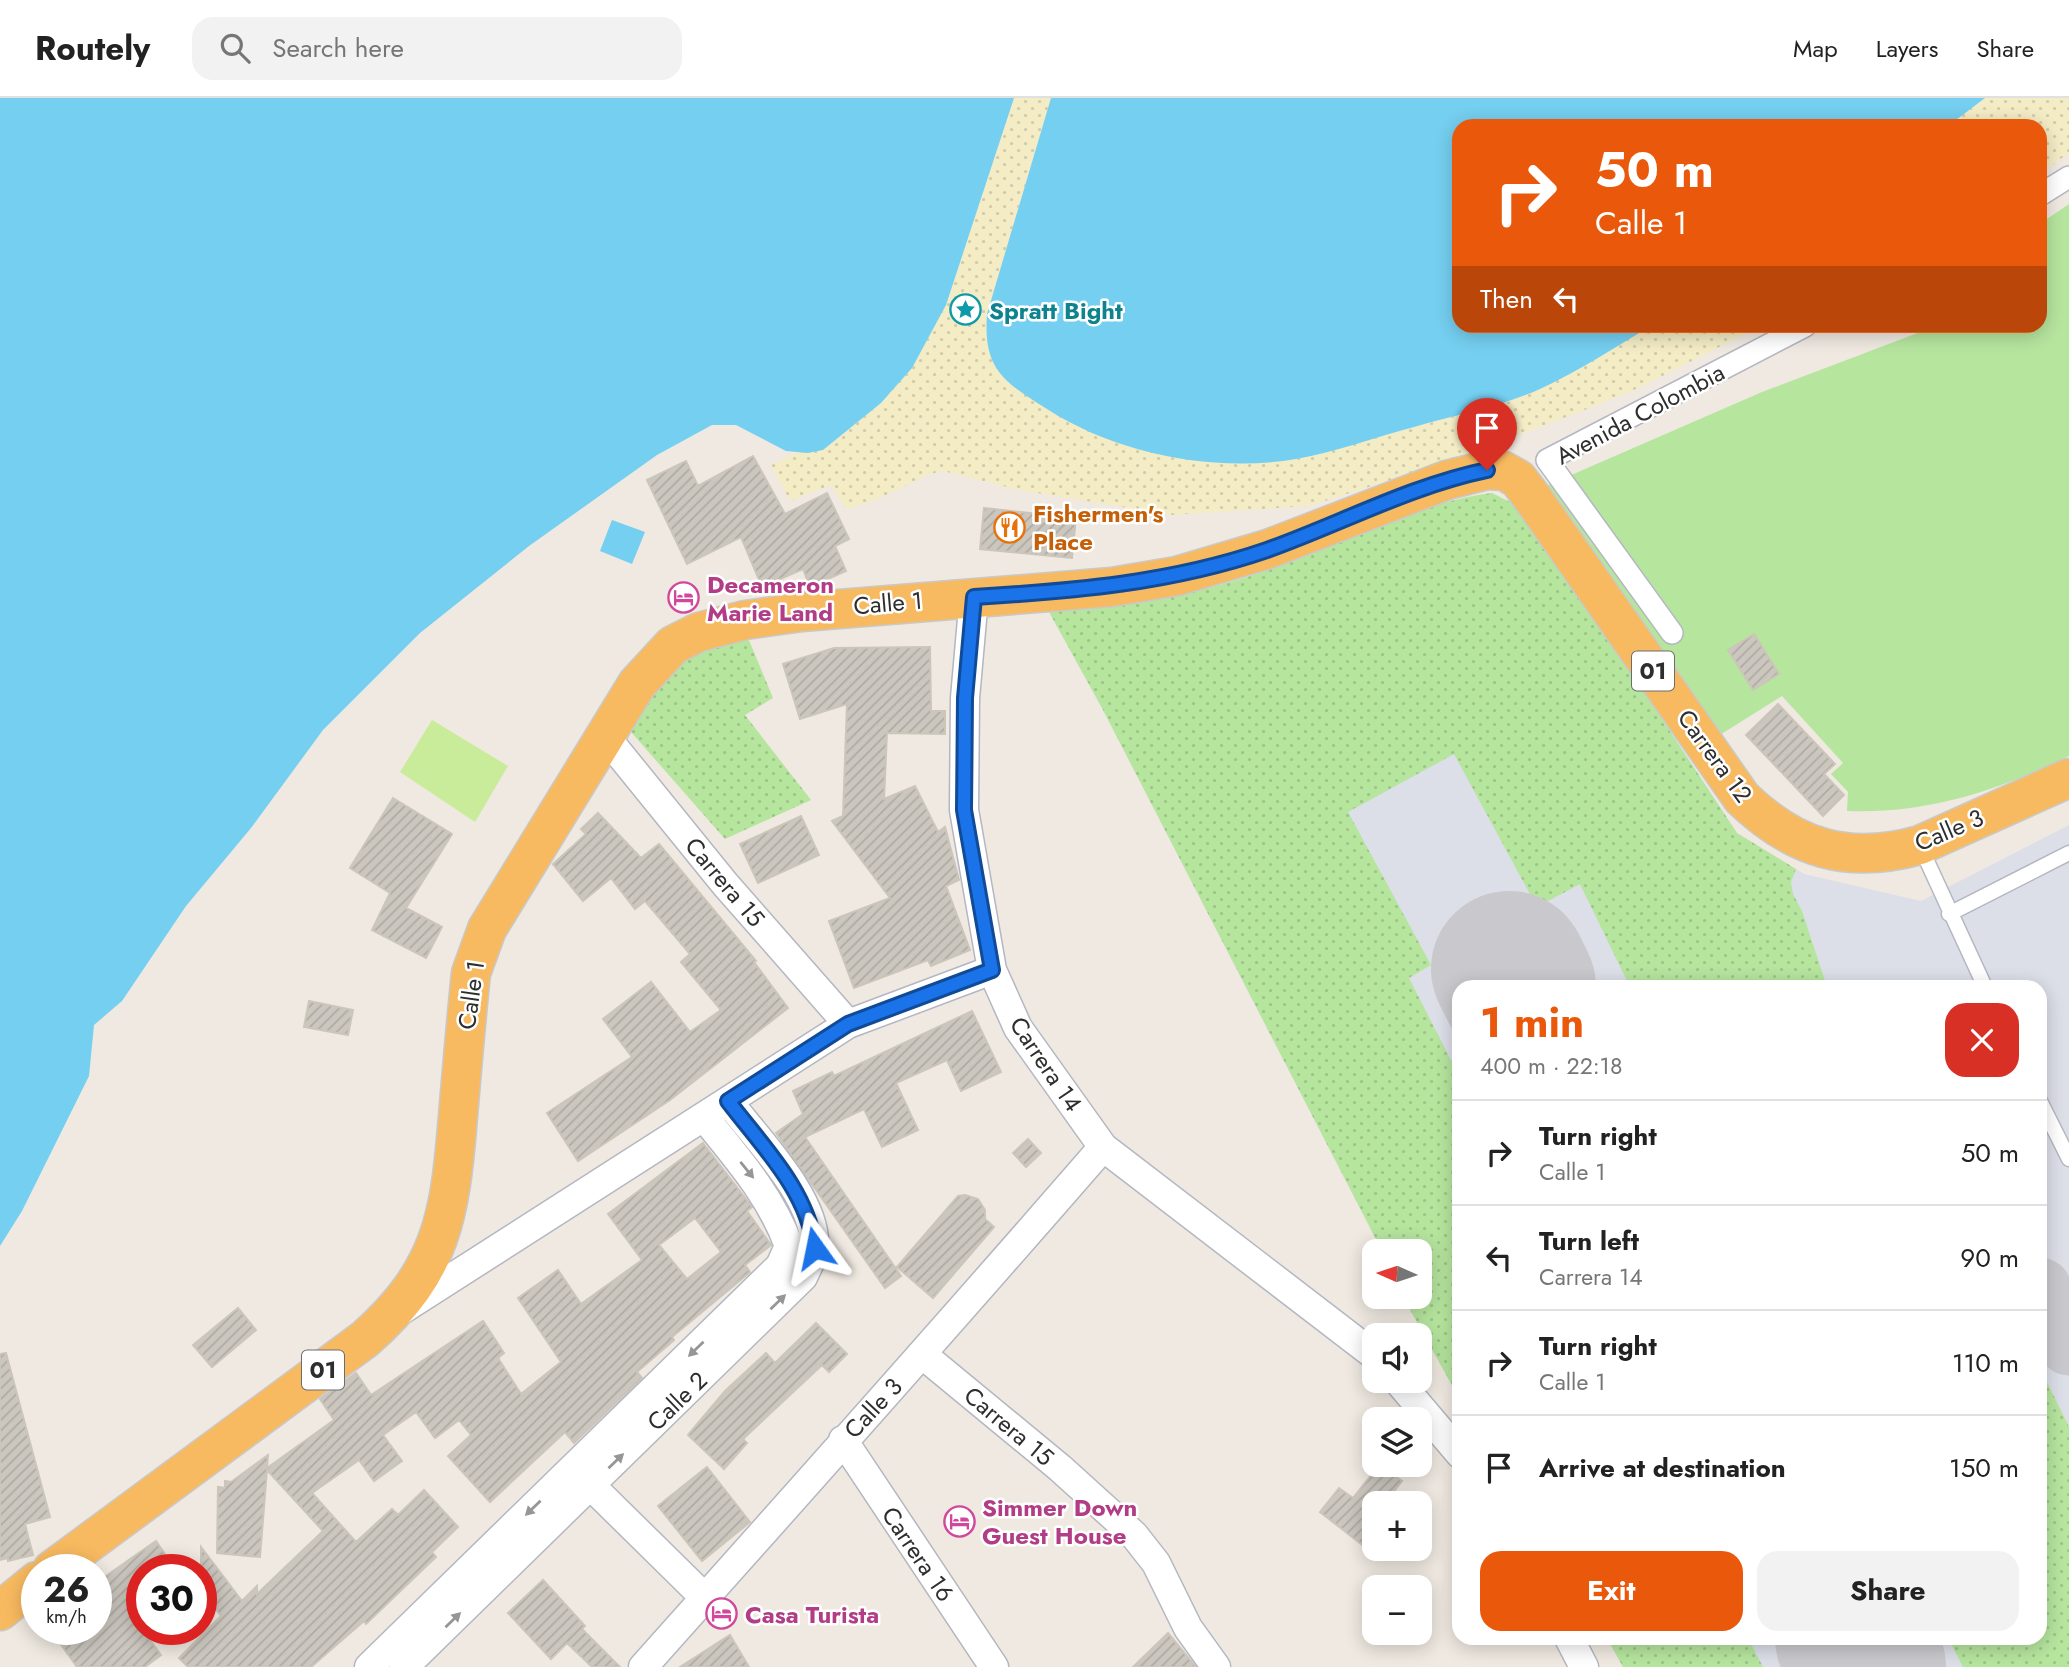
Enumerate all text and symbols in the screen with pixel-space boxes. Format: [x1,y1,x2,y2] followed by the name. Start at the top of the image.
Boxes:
[192,17,682,80] search box
[35,25,150,72] text: Routely
[216,29,254,67] icon: search
[272,29,404,67] text: Search here
[1793,31,1838,66] text: Map
[1876,31,1938,66] text: Layers
[1976,31,2034,66] text: Share
[1595,135,1714,205] text: 50 m
[1480,147,1571,238] icon: right
[1595,200,1688,246] text: Calle 1
[1480,280,1533,318] text: Then
[1547,280,1585,318] icon: left
[949,293,983,327] place icon: Spratt Bight
[989,293,1123,328] place label: Spratt Bight
[1549,355,1731,473] street label: Avenida Colombia
[1457,398,1517,470] pin
[1468,409,1506,447] icon: arrive
[1033,496,1164,559] place label: Fishermen's Place
[993,510,1027,544] restaurant icon: Fishermen's Place
[707,567,834,630] place label: Decameron Marie Land
[667,581,701,615] hotel icon: Decameron Marie Land
[852,583,924,623] street label: Calle 1
[1632,652,1674,691] road number: 01
[1669,702,1761,810] street label: Carrera 12
[1909,800,1989,860] street label: Calle 3
[677,829,773,935] street label: Carrera 15
[449,958,493,1032] street label: Calle 1
[1480,992,1584,1053] text: 1 min
[1945,1003,2019,1077] button: close
[1001,1009,1091,1119] street label: Carrera 14
[1480,1049,1623,1083] text: 400 m · 22:18
[1539,1117,1657,1155] text: Turn right
[1480,1134,1518,1172] icon: right
[1961,1134,2019,1172] text: 50 m
[1539,1155,1606,1189] text: Calle 1
[739,1162,754,1179] one-way arrow
[778,1211,852,1285] position arrow
[1539,1222,1639,1260] text: Turn left
[1362,1239,1432,1309] north arrow
[1362,1239,1432,1645] map controls
[1480,1239,1518,1277] icon: left
[1960,1239,2019,1277] text: 90 m
[1539,1260,1643,1294] text: Carrera 14
[770,1293,787,1310] one-way arrow
[1362,1323,1432,1393] button: sound
[1539,1327,1657,1365] text: Turn right
[687,1340,704,1357] one-way arrow
[1480,1344,1518,1382] icon: right
[1952,1344,2019,1382] text: 110 m
[302,1350,344,1390] road number: 01
[639,1363,715,1439] street label: Calle 2
[1539,1365,1606,1399] text: Calle 1
[836,1370,910,1446] street label: Calle 3
[956,1378,1062,1474] street label: Carrera 15
[1362,1407,1432,1477] button: layers
[1480,1449,1518,1487] icon: arrive
[1539,1449,1786,1487] text: Arrive at destination
[1949,1449,2019,1487] text: 150 m
[607,1454,624,1470] one-way arrow
[982,1490,1137,1553] place label: Simmer Down Guest House
[1362,1491,1432,1561] button: +
[525,1499,542,1515] one-way arrow
[873,1499,963,1609] street label: Carrera 16
[942,1504,976,1538] hotel icon: Simmer Down Guest House
[1480,1551,1743,1631] button: Exit
[1757,1551,2019,1631] button: Share
[126,1554,217,1645] speed limit sign: 30
[43,1565,90,1615] text: 26
[1362,1575,1432,1645] button: −
[705,1597,739,1631] hotel icon: Casa Turista
[745,1597,879,1632] place label: Casa Turista
[46,1604,87,1630] text: km/h
[444,1611,461,1628] one-way arrow

